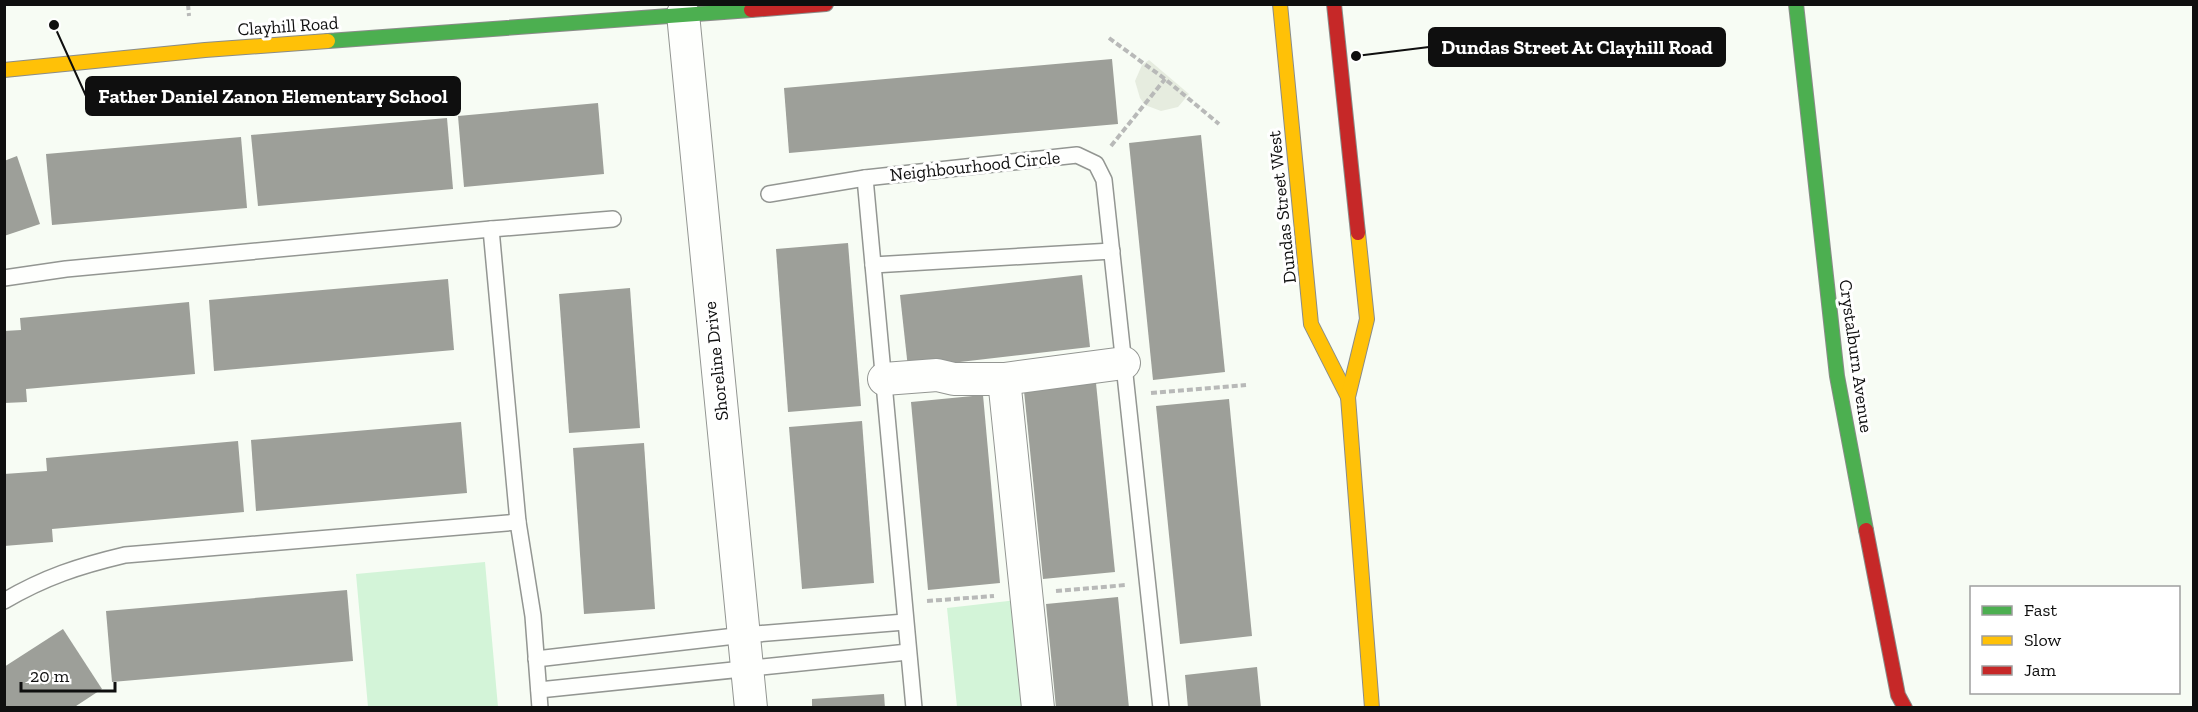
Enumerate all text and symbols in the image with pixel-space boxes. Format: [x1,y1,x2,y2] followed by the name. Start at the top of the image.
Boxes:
[237,11,339,41] street label: Clayhill Road
[1429,28,1725,66] callout: Dundas Street At Clayhill Road
[1441,35,1713,59] text: Dundas Street At Clayhill Road
[86,77,460,115] callout: Father Daniel Zanon Elementary School
[98,84,448,108] text: Father Daniel Zanon Elementary School
[1263,129,1301,285] street label: Dundas Street West
[889,146,1061,186] street label: Neighbourhood Circle
[1834,278,1878,434] street label: Crystalburn Avenue
[699,300,733,422] street label: Shoreline Drive
[1970,586,2180,694] legend
[2024,599,2057,621] text: Fast
[2024,629,2061,651] text: Slow
[21,655,116,693] scale bar
[2024,659,2056,681] text: Jam
[30,665,70,687] text: 20 m

